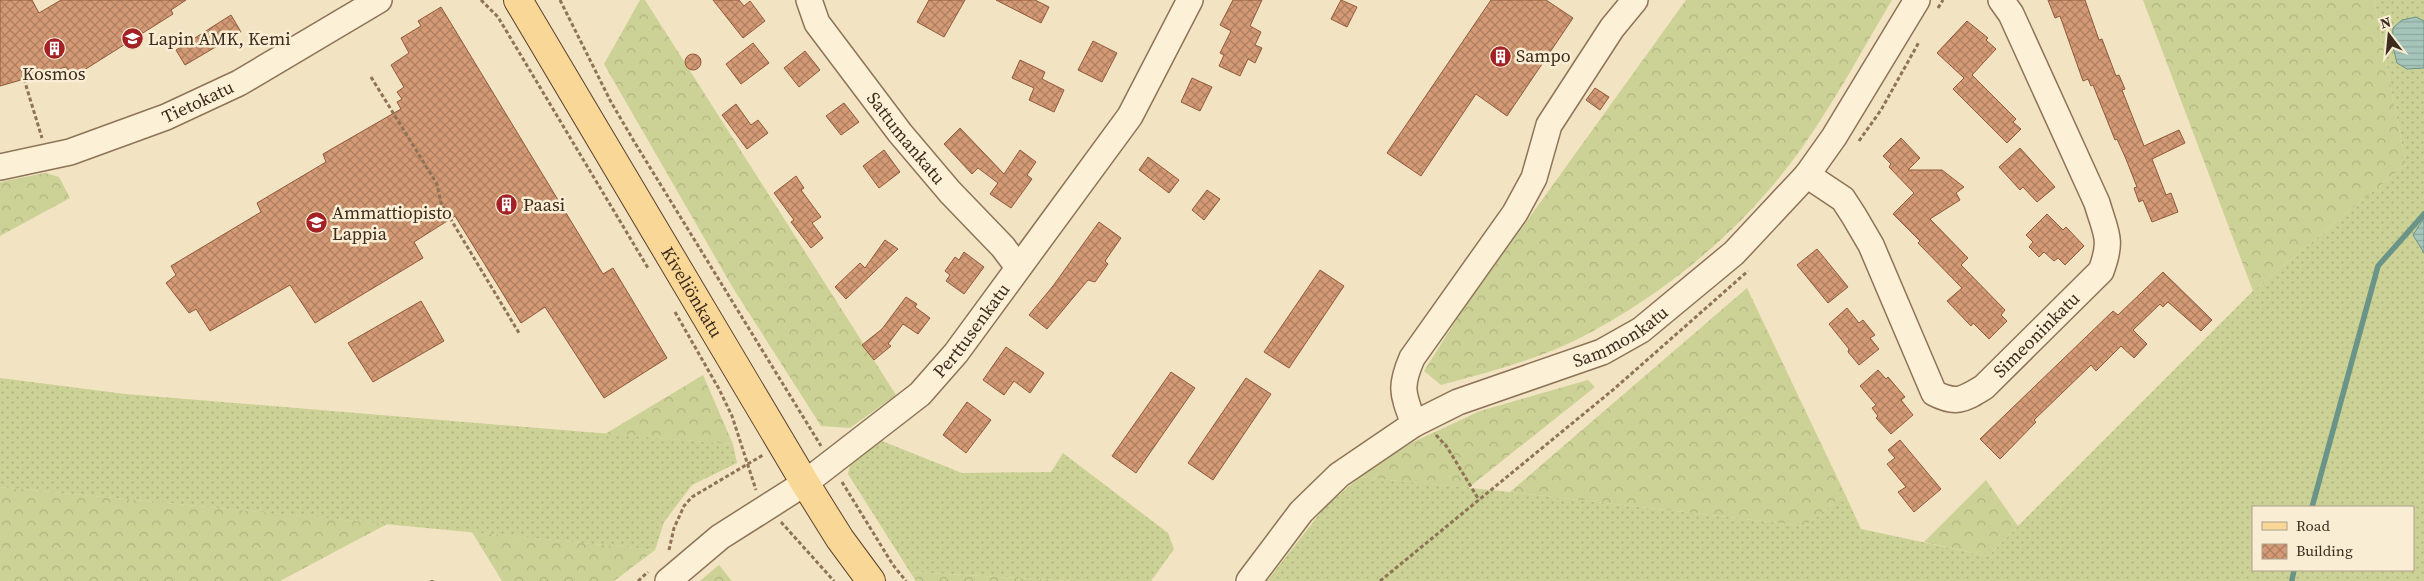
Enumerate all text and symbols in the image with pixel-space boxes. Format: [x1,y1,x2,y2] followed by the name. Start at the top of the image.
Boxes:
[2364,10,2414,60] north arrow
[2378,11,2393,34] text: N
[148,26,291,51] place label: Lapin AMK, Kemi
[120,27,144,51] school or university icon: Lapin AMK, Kemi
[42,37,66,61] building icon: Kosmos
[1516,43,1571,68] place label: Sampo
[1488,44,1512,68] building icon: Sampo
[22,61,86,86] place label: Kosmos
[158,74,238,129] street label: Tietokatu
[861,87,951,190] street label: Sattumankatu
[523,192,565,217] place label: Paasi
[495,193,519,217] building icon: Paasi
[332,200,452,246] place label: Ammattiopisto Lappia
[304,211,328,235] school or university icon: Ammattiopisto Lappia
[655,242,729,342] street label: Kiveliönkatu
[927,278,1015,383] street label: Perttusenkatu
[1987,286,2085,383] street label: Simeoninkatu
[1569,300,1673,373] street label: Sammonkatu
[2252,506,2414,571] legend
[2296,515,2330,536] text: Road
[2296,540,2353,561] text: Building

